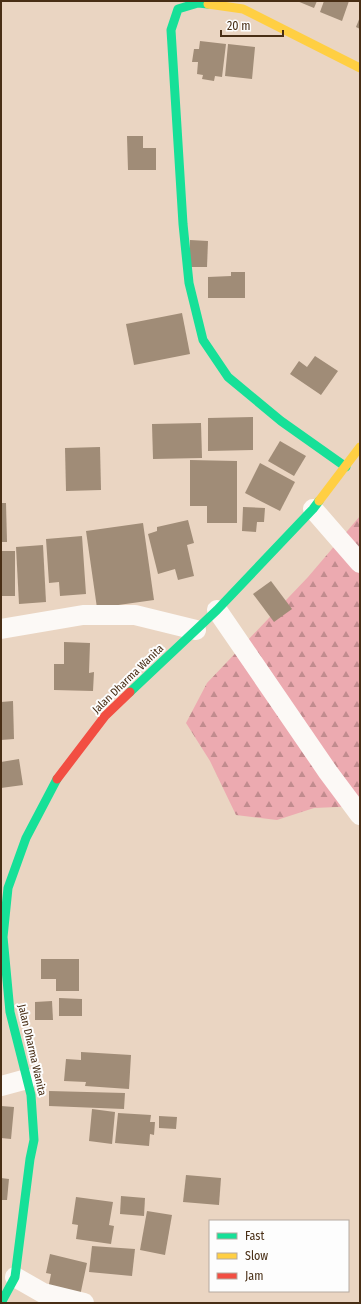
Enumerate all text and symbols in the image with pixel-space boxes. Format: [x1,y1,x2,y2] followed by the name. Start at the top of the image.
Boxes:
[221,12,283,38] scale bar
[227,19,251,33] text: 20 m
[90,642,166,716] street label: Jalan Dharma Wanita
[15,1003,49,1097] street label: Jalan Dharma Wanita
[209,1220,349,1292] legend
[245,1229,264,1243] text: Fast
[245,1249,268,1263] text: Slow
[245,1269,263,1283] text: Jam

